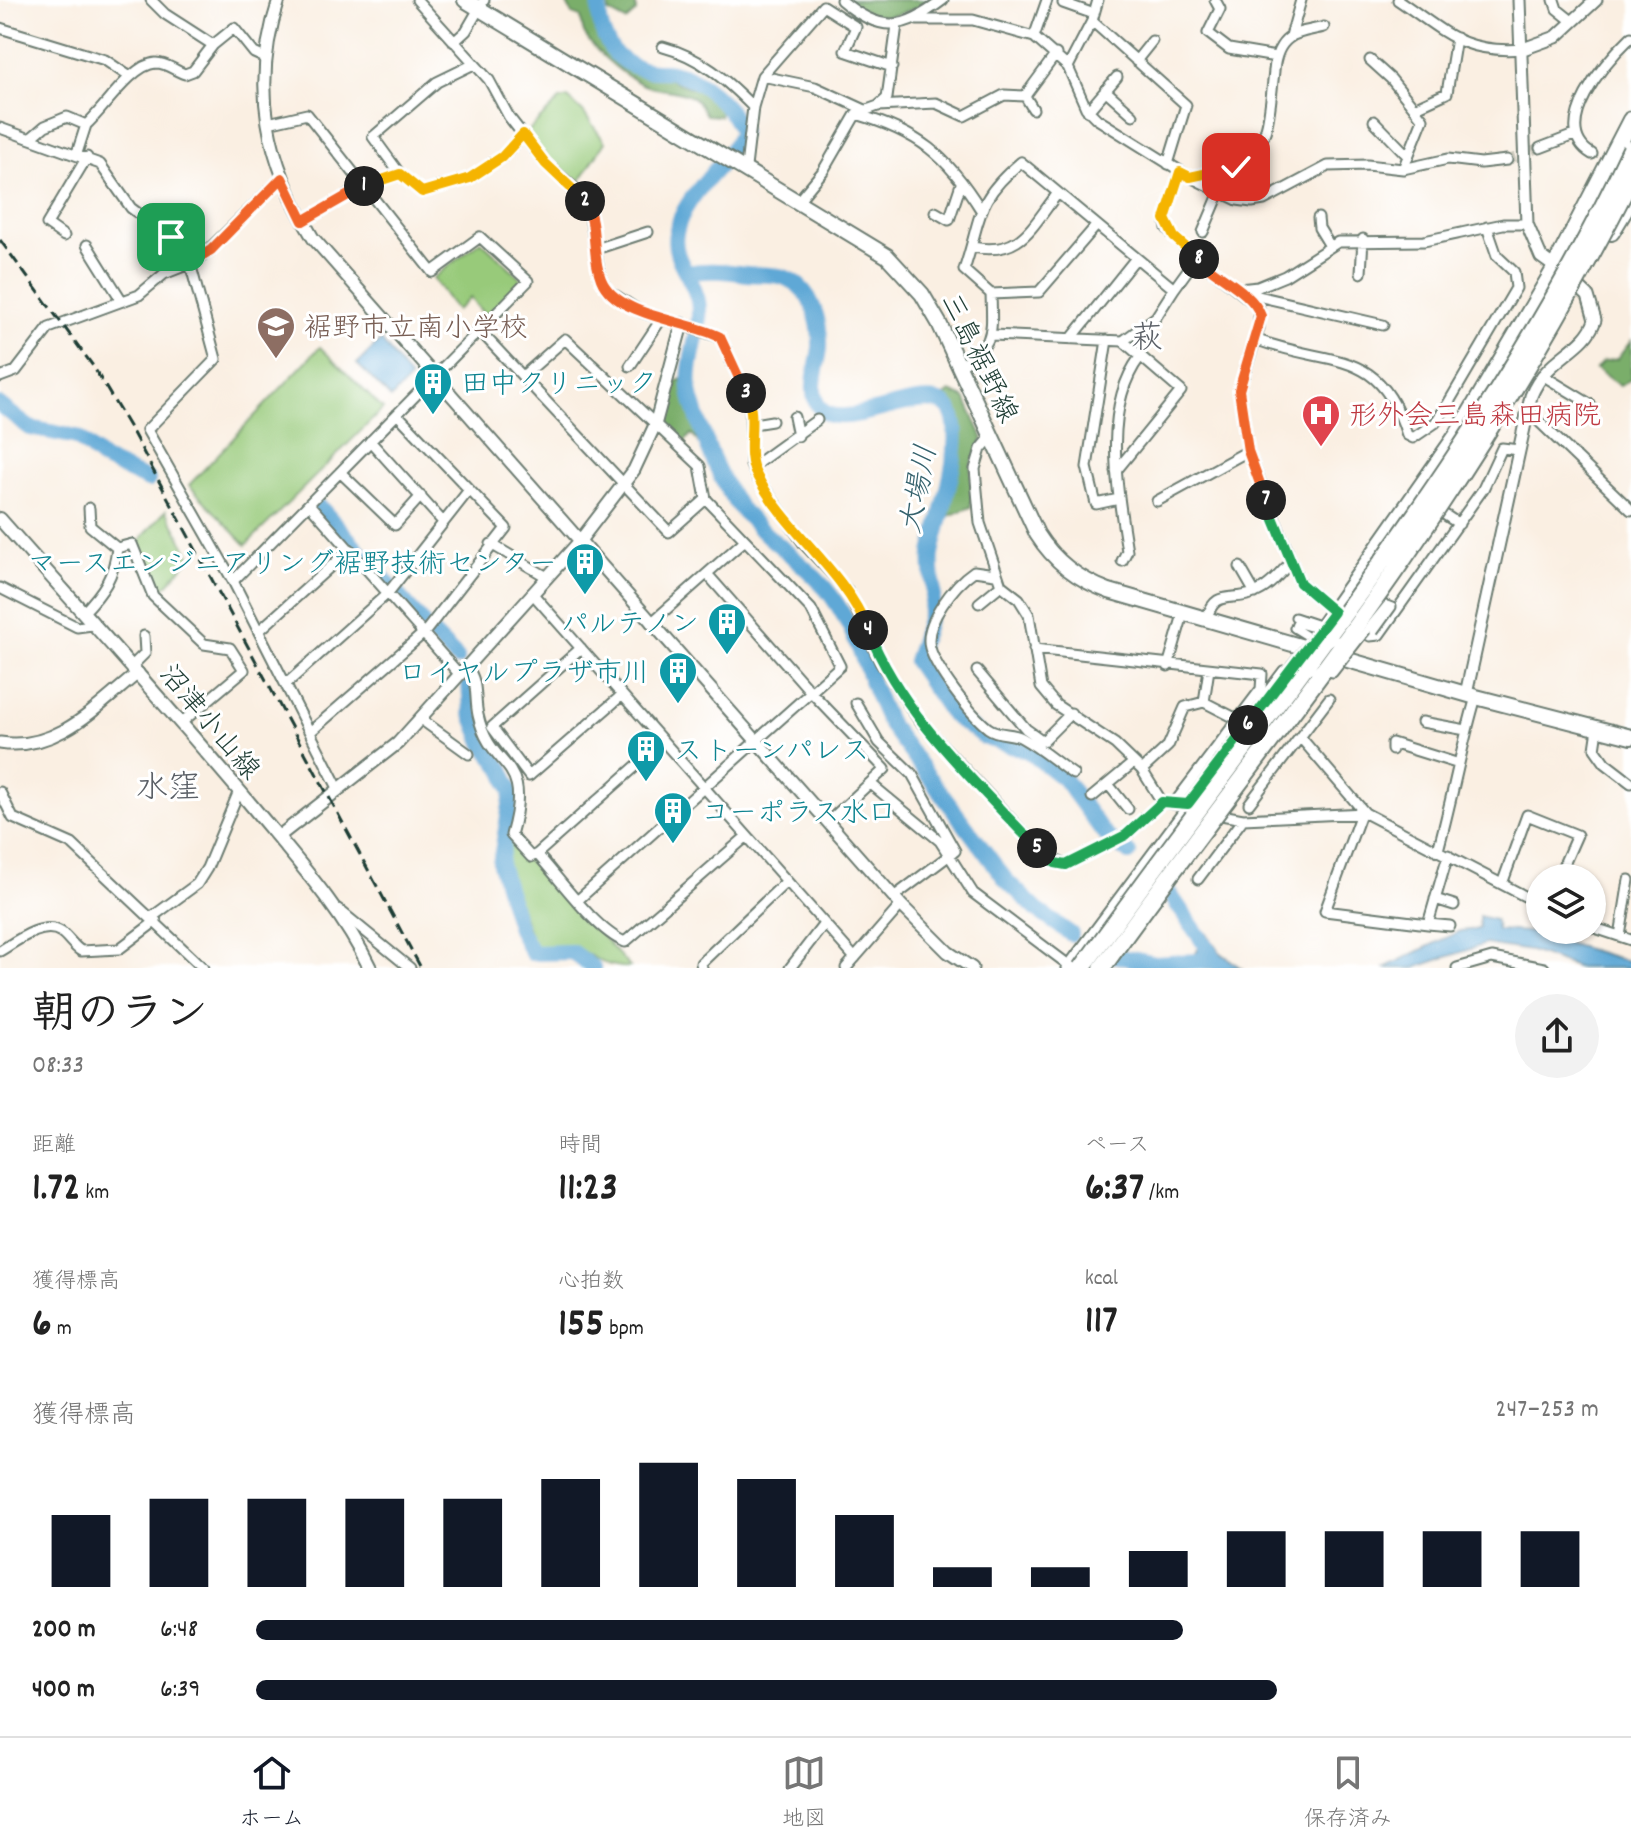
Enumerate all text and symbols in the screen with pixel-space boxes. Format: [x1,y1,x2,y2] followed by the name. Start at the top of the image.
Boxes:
[1202,133,1270,201] pin
[1214,145,1258,189] icon: check
[344,166,384,206] pin: 1
[362,170,366,201] text: 1
[565,181,605,221] pin: 2
[580,185,590,216] text: 2
[137,203,205,271] pin
[149,215,193,259] icon: arrive
[1179,239,1219,279] pin: 8
[1195,243,1203,274] text: 8
[928,288,1025,431] street label: 三島裾野線
[255,305,297,360] school or university icon: 裾野市立南小学校
[304,311,528,351] place label: 裾野市立南小学校
[1131,318,1163,364] district label: 萩
[412,361,454,416] building icon: 田中クリニック
[461,367,657,407] place label: 田中クリニック
[726,373,766,413] pin: 3
[741,377,751,408] text: 3
[1300,393,1342,448] hospital icon: 形外会三島森田病院
[1349,399,1601,439] place label: 形外会三島森田病院
[892,442,951,538] water label: 大場川
[1246,480,1286,520] pin: 7
[1262,484,1270,515] text: 7
[564,541,606,596] building icon: マースエンジニアリング裾野技術センター
[28,547,557,587] place label: マースエンジニアリング裾野技術センター
[706,601,748,656] building icon: パルテノン
[561,607,699,647] place label: パルテノン
[848,610,888,650] pin: 4
[863,614,873,645] text: 4
[657,650,699,705] building icon: ロイヤルプラザ市川
[399,656,650,696] place label: ロイヤルプラザ市川
[147,658,267,791] street label: 沼津小山線
[1228,705,1268,745] pin: 6
[1243,709,1253,740] text: 6
[625,728,667,783] building icon: ストーンパレス
[674,734,869,774] place label: ストーンパレス
[136,768,200,814] district label: 水窪
[652,790,694,845] building icon: コーポラス水口
[701,796,896,836] place label: コーポラス水口
[1017,828,1057,868] pin: 5
[1032,832,1042,863] text: 5
[1526,864,1606,944] map controls
[1526,864,1606,944] button: layers
[32,986,208,1049] text: 朝のラン
[1515,994,1599,1078] button: share
[32,1048,84,1085] text: 08:33
[32,1131,76,1162] text: 距離
[558,1131,602,1162] text: 時間
[1085,1131,1149,1162] text: ペース
[32,1162,80,1219] text: 1.72
[558,1162,618,1219] text: 11:23
[1085,1162,1144,1219] text: 6:37
[80,1178,109,1209] text: km
[1144,1178,1179,1209] text: /km
[1085,1264,1118,1295] text: kcal
[32,1267,120,1298] text: 獲得標高
[558,1267,624,1298] text: 心拍数
[1085,1295,1118,1352] text: 117
[32,1298,52,1355] text: 6
[558,1298,604,1355] text: 155
[52,1314,72,1345] text: m
[604,1314,644,1345] text: bpm
[1495,1392,1599,1429] text: 247–253 m
[32,1398,136,1435] text: 獲得標高
[32,1612,96,1649] text: 200 m
[160,1612,198,1649] text: 6:48
[32,1672,95,1709] text: 400 m
[160,1672,201,1709] text: 6:39
[239,1751,304,1836] tab: ホーム
[782,1751,826,1836] tab: 地図
[1304,1751,1392,1836] tab: 保存済み

